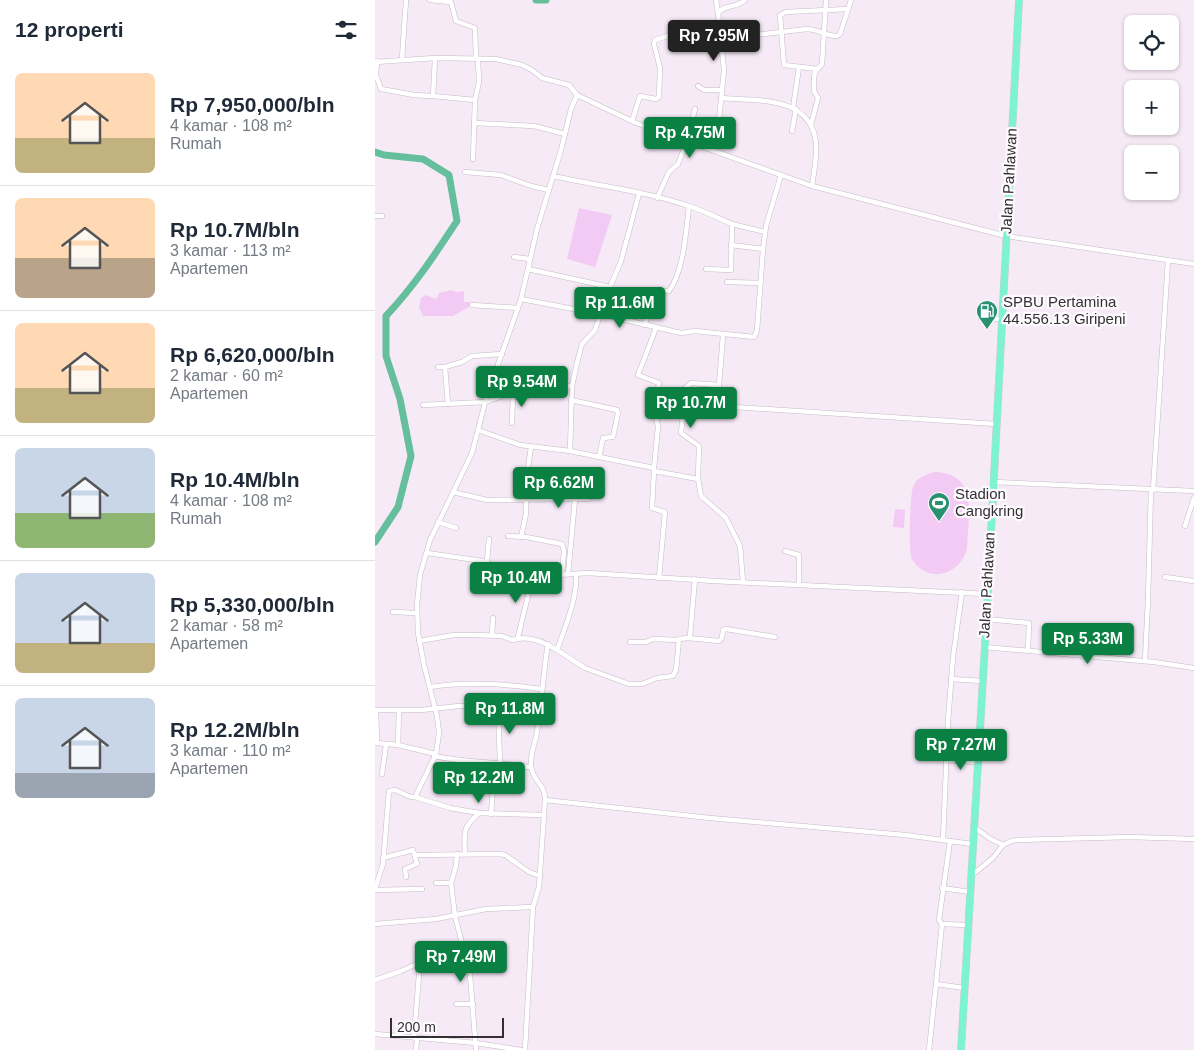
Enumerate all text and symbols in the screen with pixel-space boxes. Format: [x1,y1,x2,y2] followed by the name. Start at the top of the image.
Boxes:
[1124,15,1179,200] map controls
[1124,15,1179,70] button: locate
[332,16,360,44] icon: filters
[15,18,124,41] text: 12 properti
[662,20,766,62] pin: Rp 7.95M
[679,27,749,44] text: Rp 7.95M
[1124,80,1179,135] button: +
[55,93,115,153] icon: home
[170,93,335,116] text: Rp 7,950,000/bln
[638,116,742,159] pin: Rp 4.75M
[170,117,292,134] text: 4 kamar · 108 m²
[655,124,725,141] text: Rp 4.75M
[997,128,1020,234] street label: Jalan Pahlawan
[170,135,222,152] text: Rumah
[1124,145,1179,200] button: −
[55,218,115,278] icon: home
[170,218,300,241] text: Rp 10.7M/bln
[170,242,291,259] text: 3 kamar · 113 m²
[170,260,248,277] text: Apartemen
[568,286,672,329] pin: Rp 11.6M
[1003,293,1126,327] place label: SPBU Pertamina 44.556.13 Giripeni
[585,294,655,311] text: Rp 11.6M
[975,299,999,330] fuel station icon: SPBU Pertamina 44.556.13 Giripeni
[55,343,115,403] icon: home
[170,343,335,366] text: Rp 6,620,000/bln
[470,366,574,408] pin: Rp 9.54M
[170,367,283,384] text: 2 kamar · 60 m²
[487,373,557,390] text: Rp 9.54M
[170,385,248,402] text: Apartemen
[639,386,743,429] pin: Rp 10.7M
[656,394,726,411] text: Rp 10.7M
[507,466,611,509] pin: Rp 6.62M
[55,468,115,528] icon: home
[170,468,300,491] text: Rp 10.4M/bln
[524,474,594,491] text: Rp 6.62M
[955,485,1023,519] place label: Stadion Cangkring
[927,491,951,522] sports icon: Stadion Cangkring
[170,492,292,509] text: 4 kamar · 108 m²
[170,510,222,527] text: Rumah
[975,532,998,638] street label: Jalan Pahlawan
[464,562,568,604] pin: Rp 10.4M
[481,569,551,586] text: Rp 10.4M
[55,593,115,653] icon: home
[170,593,335,616] text: Rp 5,330,000/bln
[170,617,283,634] text: 2 kamar · 58 m²
[1036,622,1140,665] pin: Rp 5.33M
[1053,630,1123,647] text: Rp 5.33M
[170,635,248,652] text: Apartemen
[458,692,562,735] pin: Rp 11.8M
[475,700,545,717] text: Rp 11.8M
[55,718,115,778] icon: home
[170,718,300,741] text: Rp 12.2M/bln
[909,728,1013,771] pin: Rp 7.27M
[926,736,996,753] text: Rp 7.27M
[170,742,291,759] text: 3 kamar · 110 m²
[170,760,248,777] text: Apartemen
[427,762,531,804] pin: Rp 12.2M
[444,769,514,786] text: Rp 12.2M
[409,940,513,983] pin: Rp 7.49M
[426,948,496,965] text: Rp 7.49M
[390,1015,504,1038] scale bar
[397,1019,436,1035] text: 200 m

